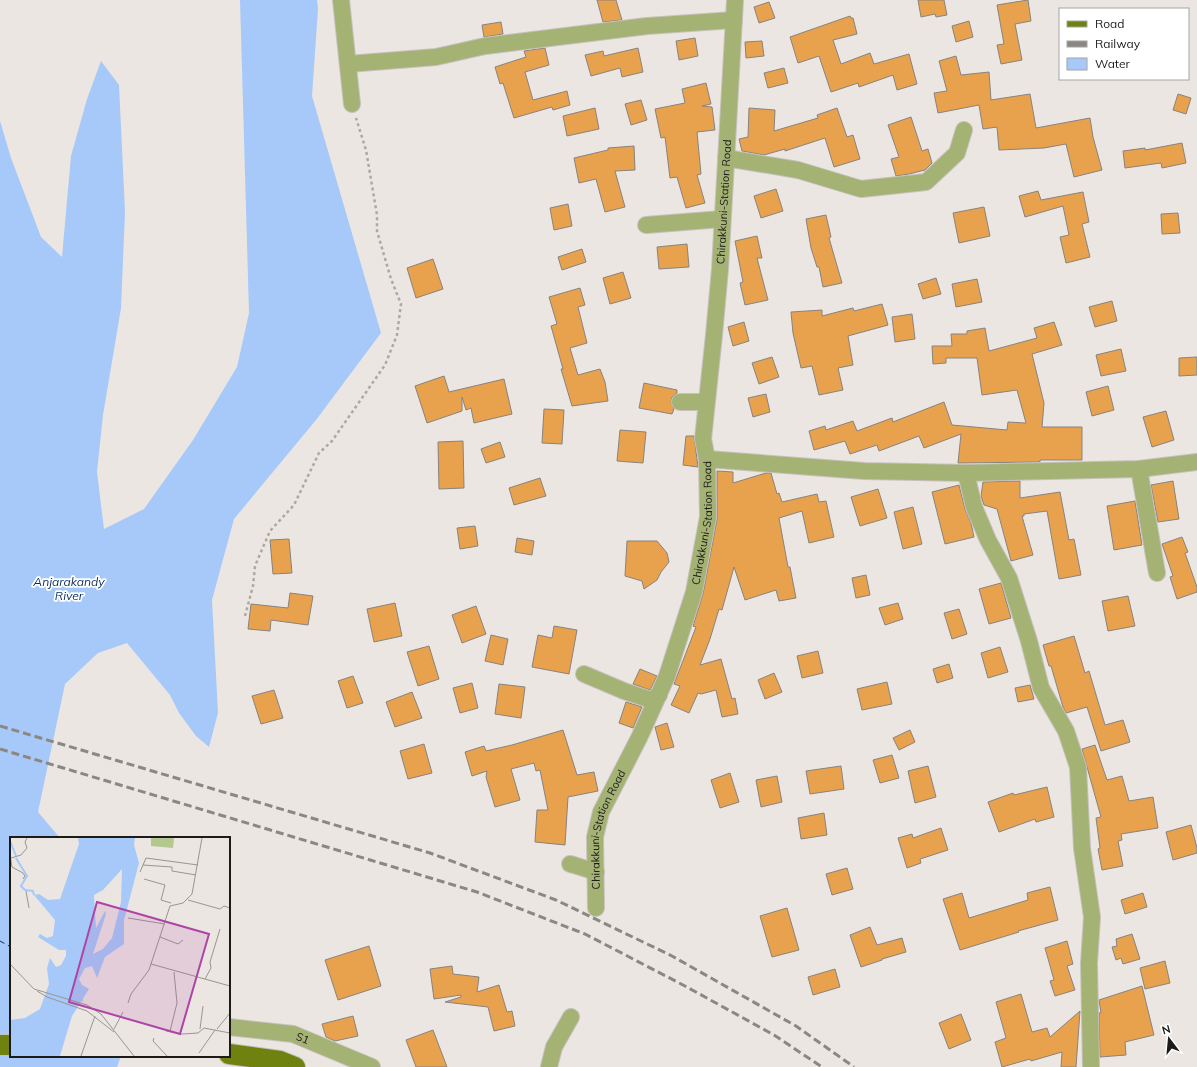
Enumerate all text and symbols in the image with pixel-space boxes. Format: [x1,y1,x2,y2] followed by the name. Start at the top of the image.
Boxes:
[1059,8,1189,80] legend
[1095,16,1124,31] text: Road
[1095,36,1141,51] text: Railway
[1095,56,1131,71] text: Water
[713,139,734,265] street label: Chirakkuni-Station Road
[688,461,715,586] street label: Chirakkuni-Station Road
[32,574,105,603] water label: Anjarakandy River
[588,767,629,890] street label: Chirakkuni-Station Road
[10,837,230,1057] inset map
[1149,1019,1189,1059] north arrow
[1160,1022,1172,1037] text: N
[294,1029,312,1047] street label: S1

